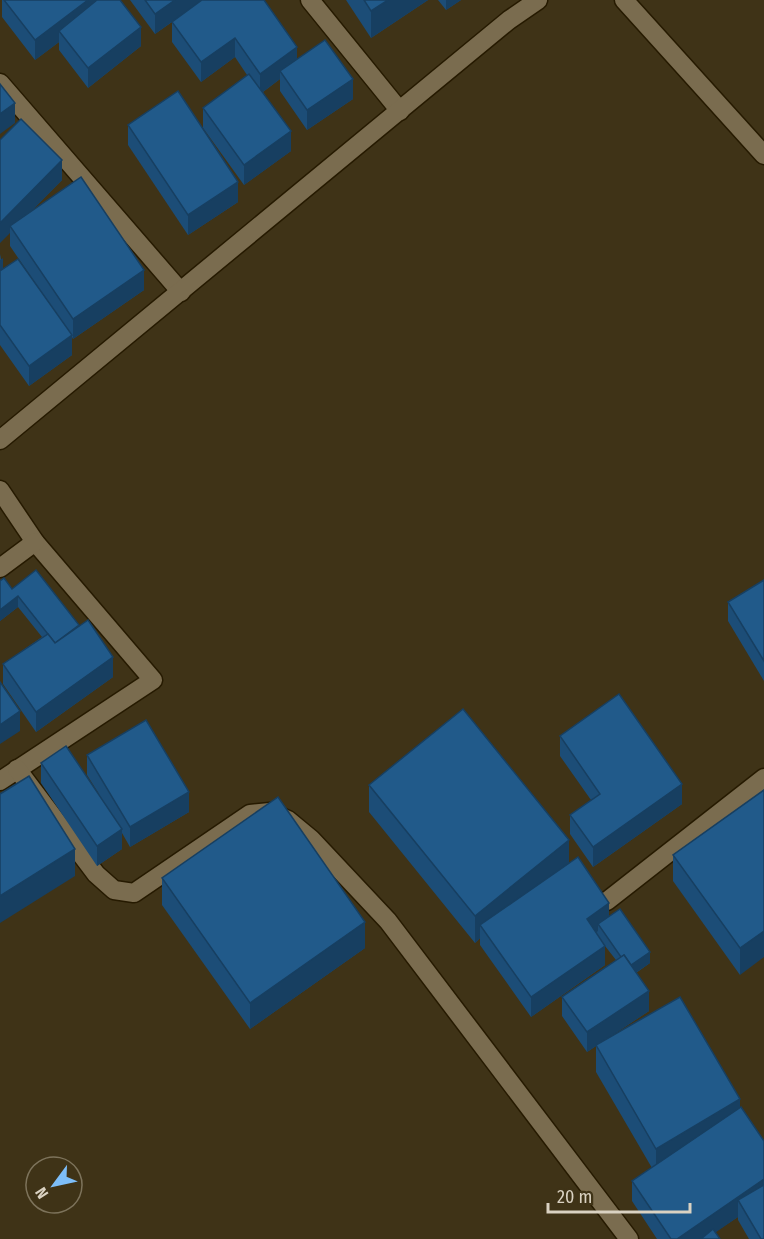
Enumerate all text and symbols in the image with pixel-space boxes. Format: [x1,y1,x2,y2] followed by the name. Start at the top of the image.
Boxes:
[24,1155,84,1215] north arrow
[548,1176,690,1214] scale bar
[31,1184,52,1202] text: N
[557,1186,592,1208] text: 20 m

